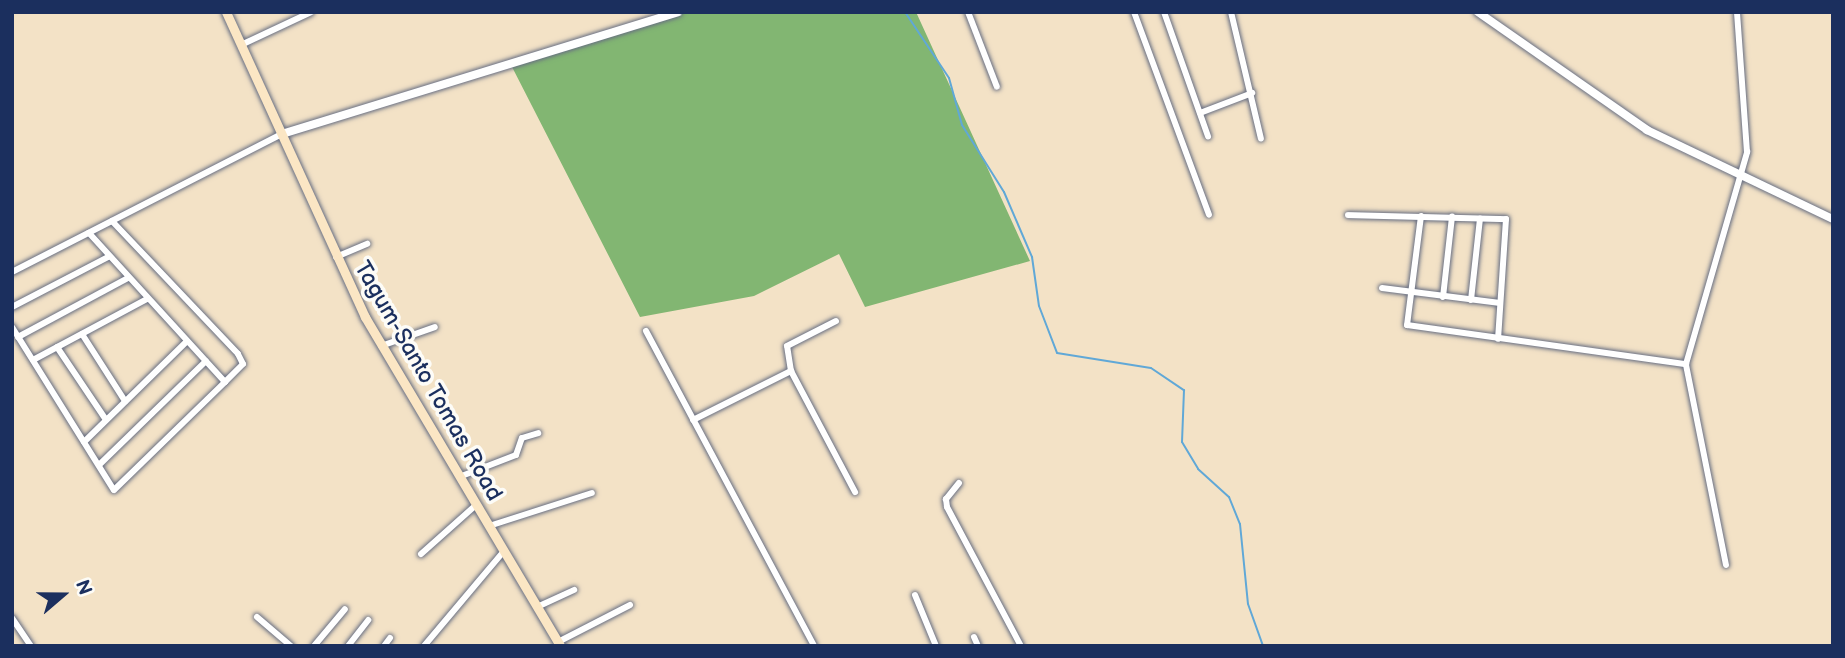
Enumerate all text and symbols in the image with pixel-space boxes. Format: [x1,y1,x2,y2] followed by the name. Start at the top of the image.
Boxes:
[348,256,508,506] street label: Tagum-Santo Tomas Road
[28,560,98,630] north arrow
[70,577,96,598] text: N

